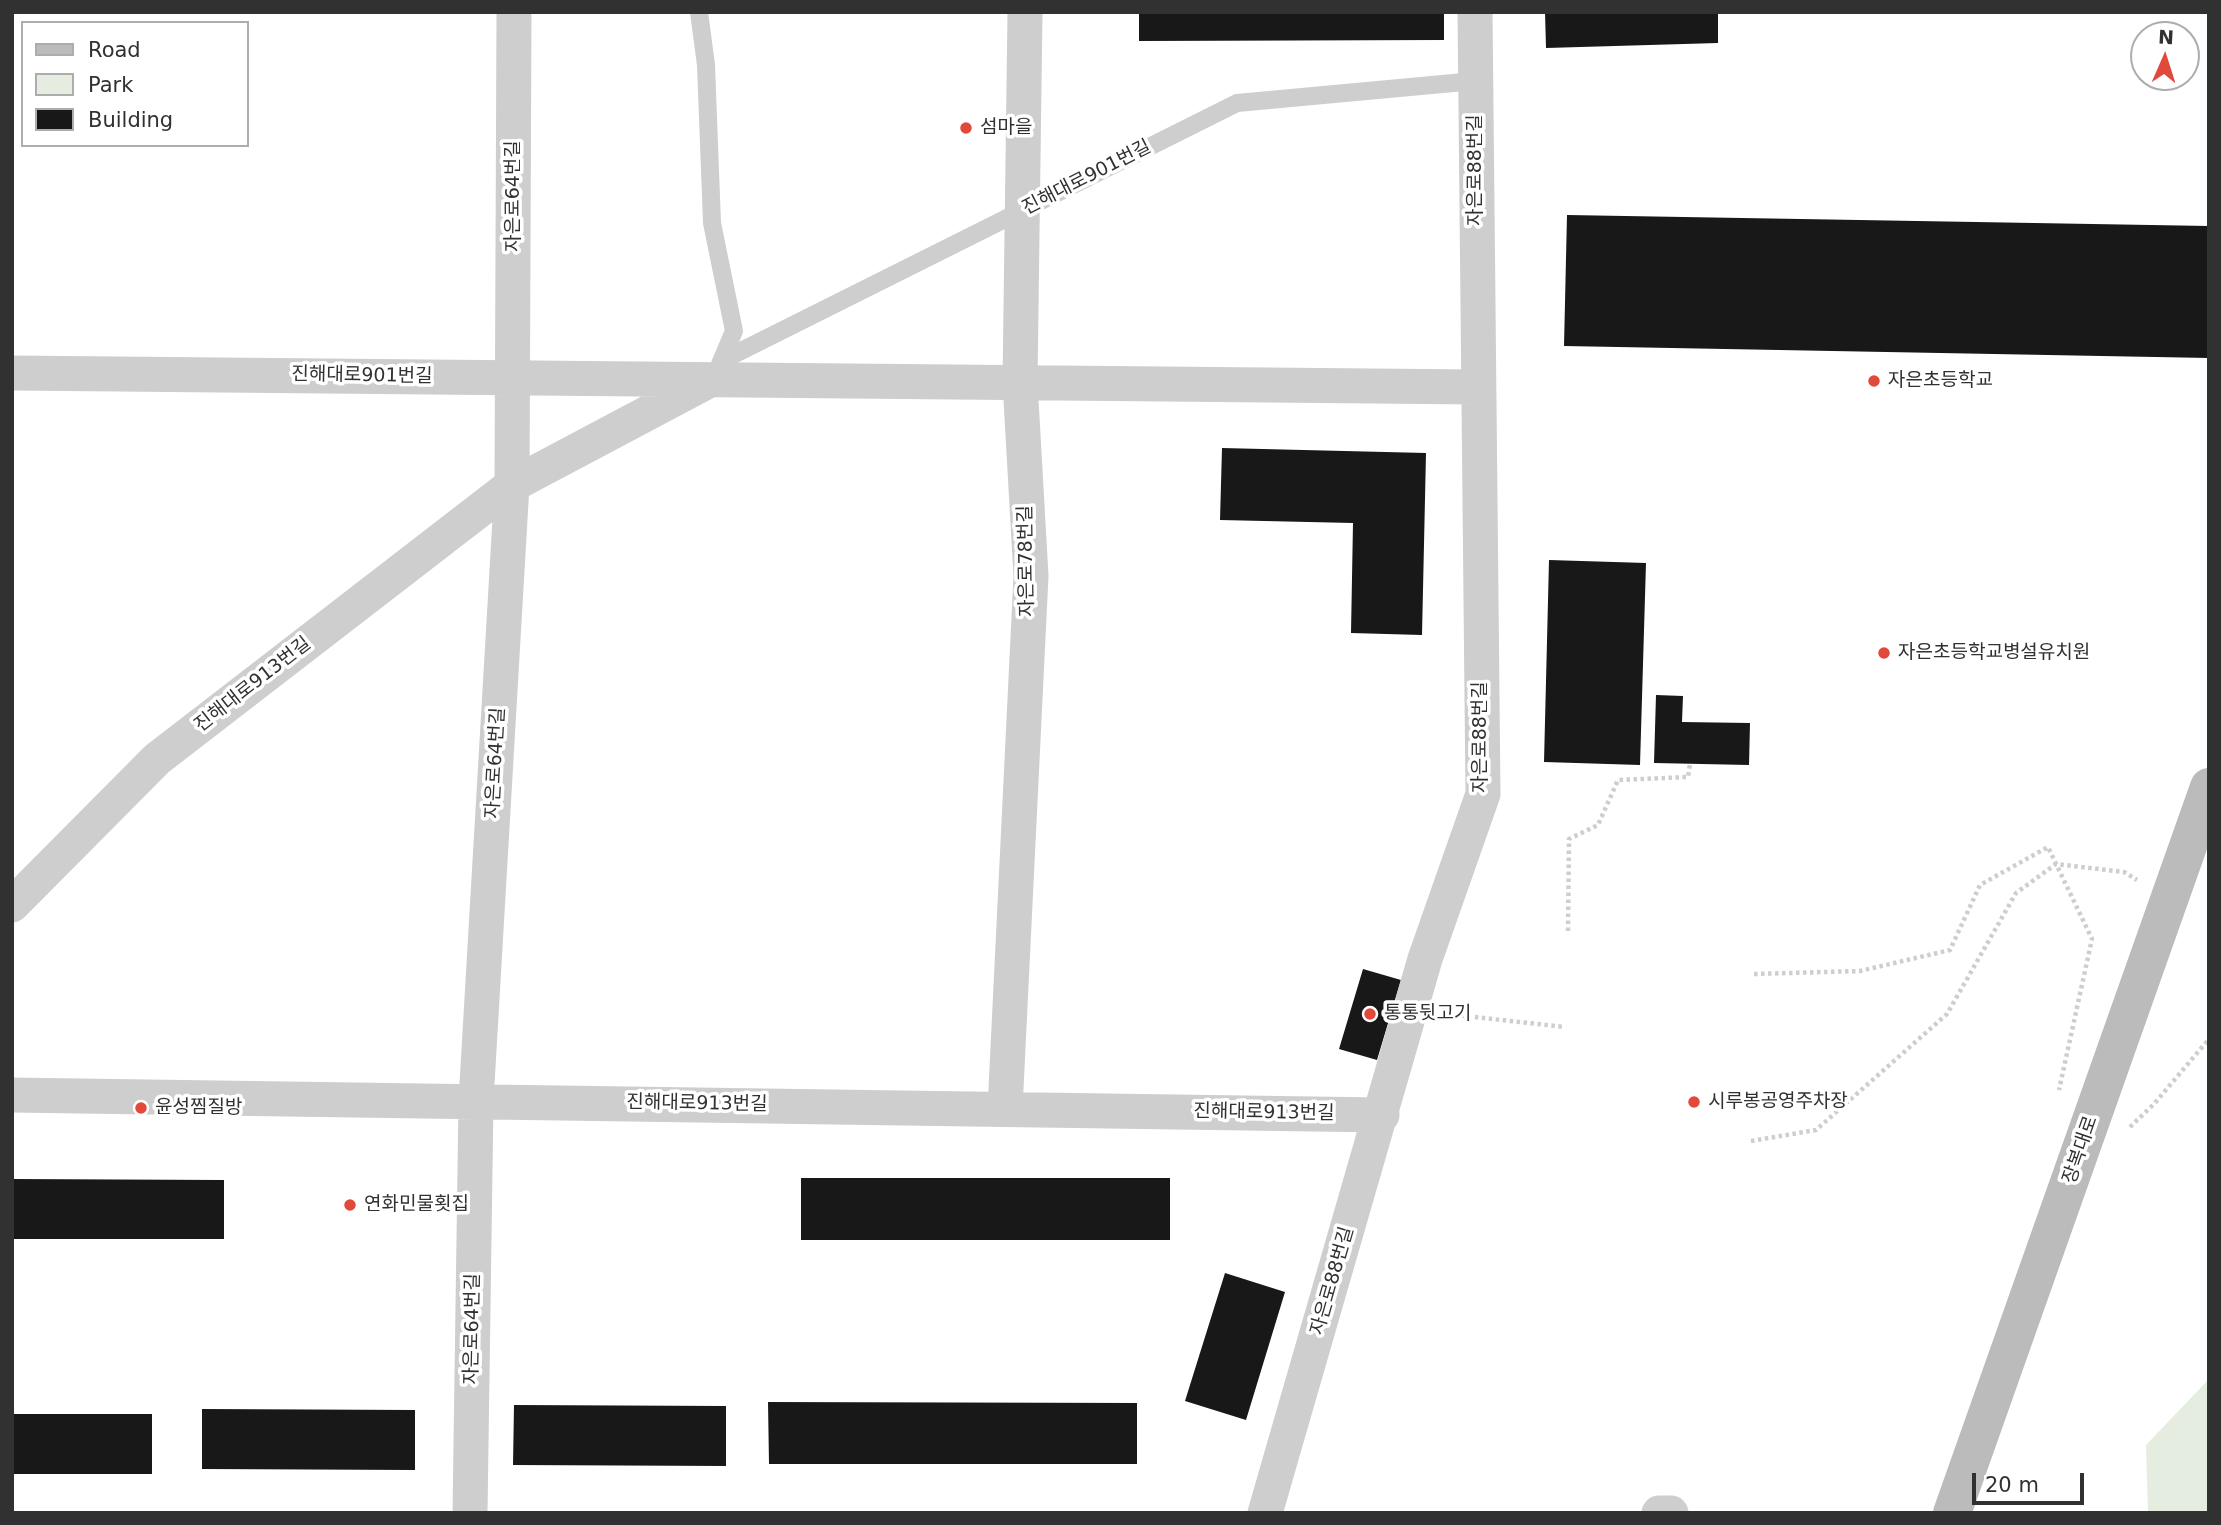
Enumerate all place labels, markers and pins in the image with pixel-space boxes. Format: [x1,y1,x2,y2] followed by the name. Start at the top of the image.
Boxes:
[980,117,1032,139] place label: 섬마을
[958,120,974,136] marker: 섬마을
[1888,370,1993,392] place label: 자은초등학교
[1866,373,1882,389] marker: 자은초등학교
[1898,642,2090,664] place label: 자은초등학교병설유치원
[1876,645,1892,661] marker: 자은초등학교병설유치원
[1384,1003,1471,1025] place label: 통통뒷고기
[1362,1006,1378,1022] marker: 통통뒷고기
[1708,1091,1848,1113] place label: 시루봉공영주차장
[1686,1094,1702,1110] marker: 시루봉공영주차장
[155,1097,242,1119] place label: 윤성찜질방
[133,1100,149,1116] marker: 윤성찜질방
[364,1194,469,1216] place label: 연화민물횟집
[342,1197,358,1213] marker: 연화민물횟집

